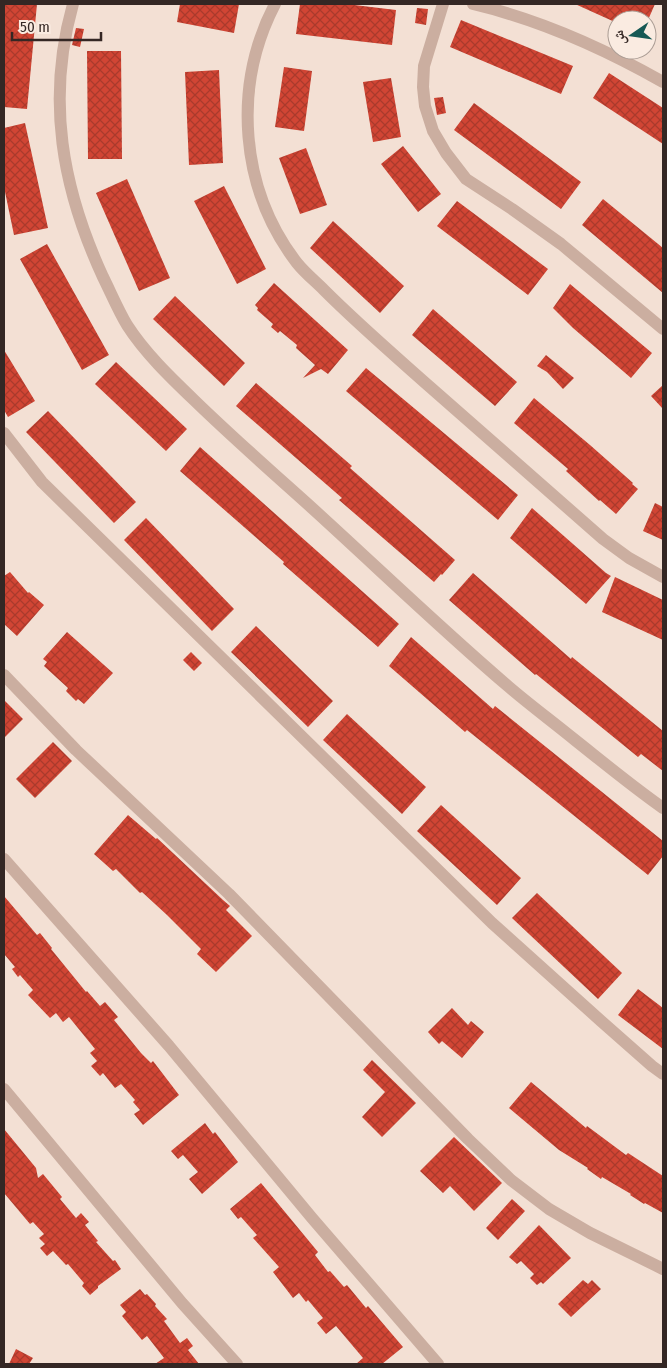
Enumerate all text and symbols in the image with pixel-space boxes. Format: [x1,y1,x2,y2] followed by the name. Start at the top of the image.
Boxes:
[12,10,101,42] scale bar
[607,10,657,60] north arrow
[20,18,50,36] text: 50 m
[610,29,630,47] text: ش

